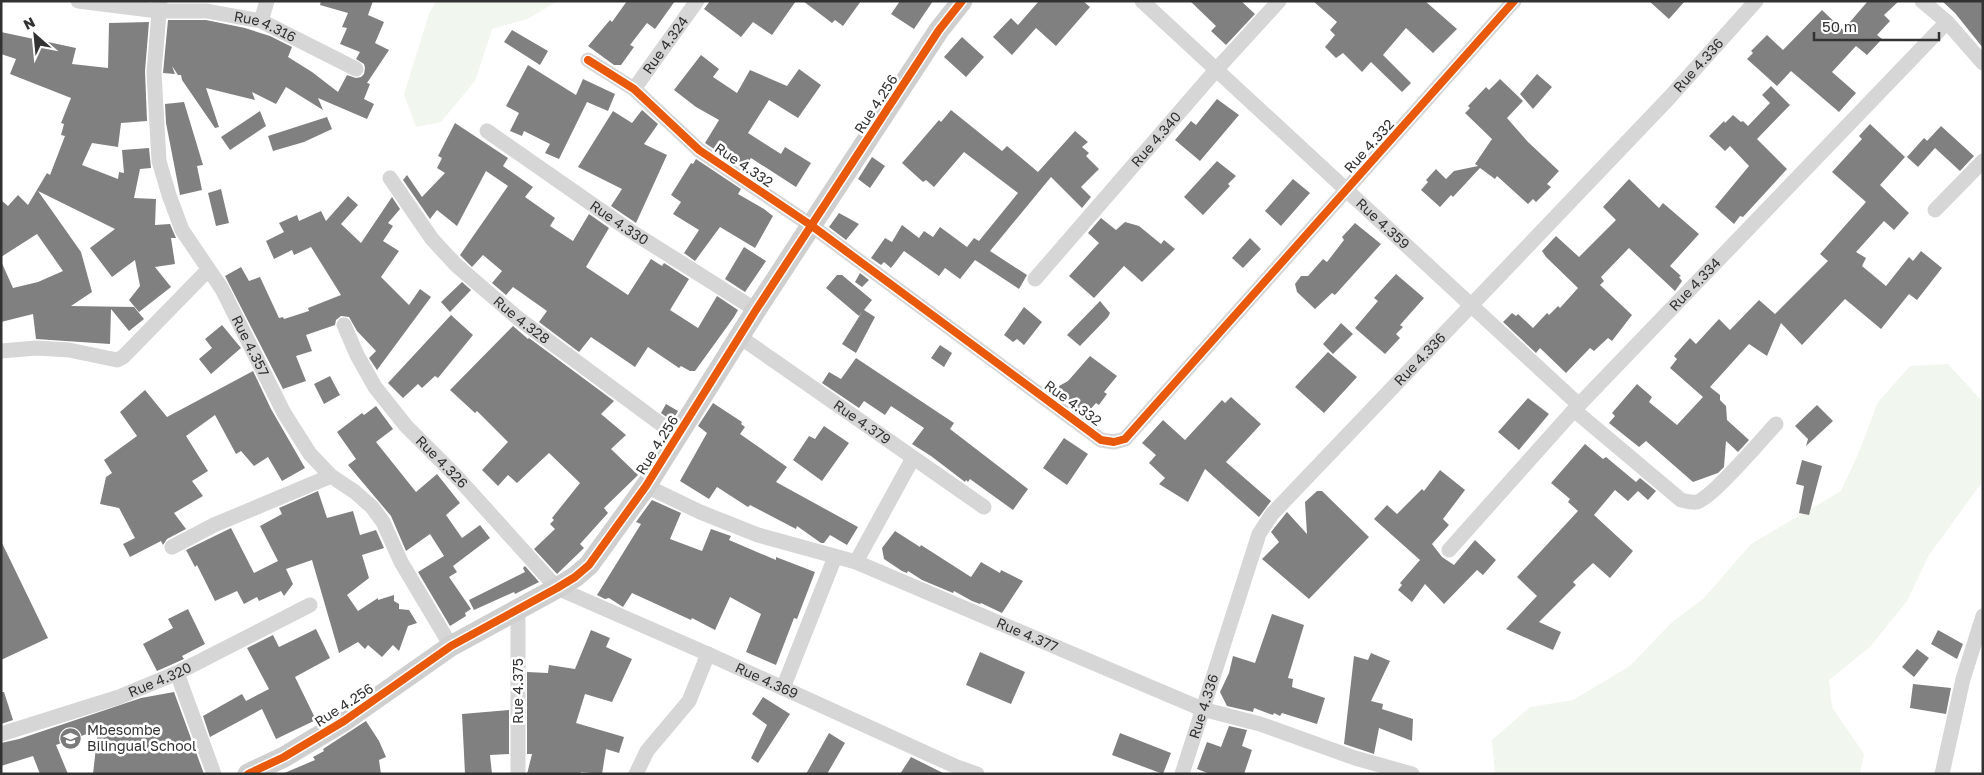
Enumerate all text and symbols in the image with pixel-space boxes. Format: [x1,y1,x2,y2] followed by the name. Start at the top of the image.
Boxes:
[233,7,299,45] street label: Rue 4.316
[10,10,60,60] north arrow
[1814,10,1939,42] scale bar
[20,13,37,33] text: N
[639,13,691,77] street label: Rue 4.324
[1822,17,1857,35] text: 50 m
[1669,34,1727,95] street label: Rue 4.336
[850,71,901,136] street label: Rue 4.256
[1127,108,1184,170] street label: Rue 4.340
[1340,115,1397,176] street label: Rue 4.332
[712,139,777,190] street label: Rue 4.332
[1353,194,1414,252] street label: Rue 4.359
[587,196,652,248] street label: Rue 4.330
[1665,254,1724,314] street label: Rue 4.334
[490,292,553,347] street label: Rue 4.328
[229,312,273,379] street label: Rue 4.357
[1390,329,1449,389] street label: Rue 4.336
[1041,376,1105,429] street label: Rue 4.332
[831,396,895,448] street label: Rue 4.379
[632,412,681,478] street label: Rue 4.256
[413,432,472,491] street label: Rue 4.326
[994,614,1061,655] street label: Rue 4.377
[126,658,194,700] street label: Rue 4.320
[509,658,526,724] street label: Rue 4.375
[733,659,801,702] street label: Rue 4.369
[1185,672,1222,741] street label: Rue 4.336
[311,679,376,730] street label: Rue 4.256
[87,721,196,754] place label: Mbesombe Bilingual School
[59,726,83,750] school or university icon: Mbesombe Bilingual School

